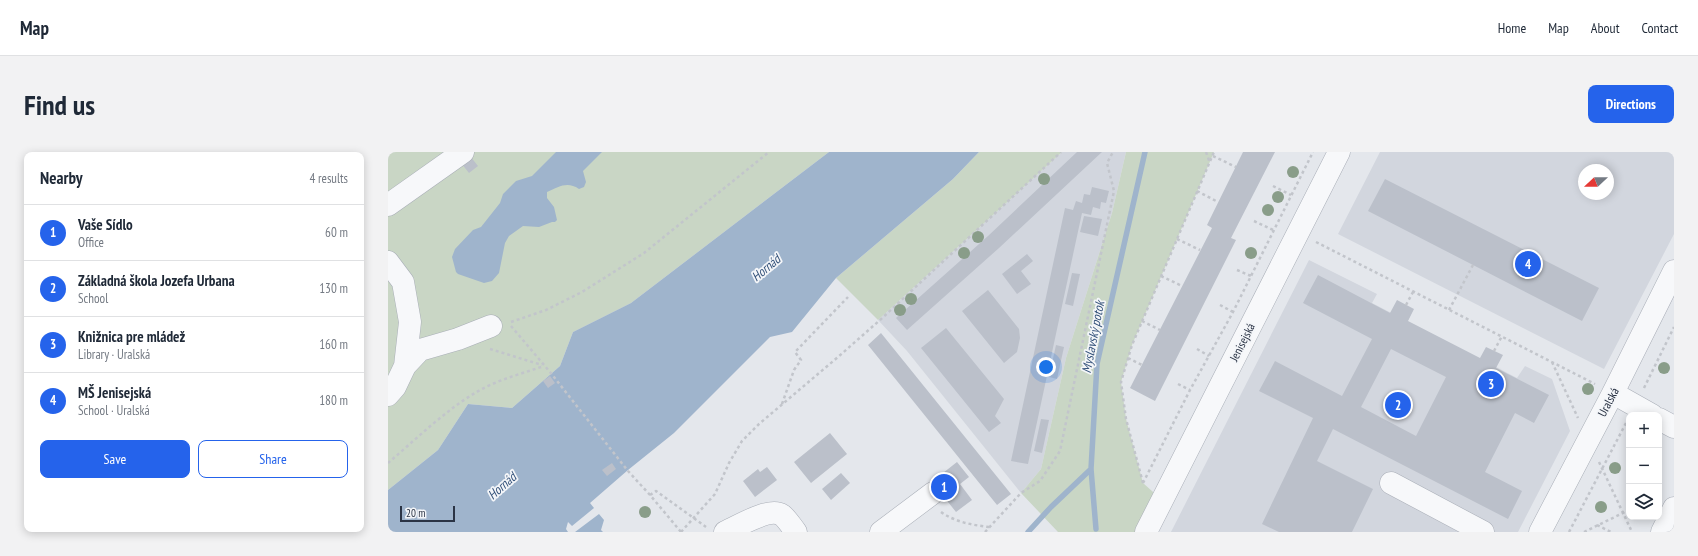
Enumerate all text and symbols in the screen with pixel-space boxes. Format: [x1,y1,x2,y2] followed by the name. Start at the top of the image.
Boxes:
[20,16,49,40] text: Map
[1498,19,1526,37] text: Home
[1548,19,1569,37] text: Map
[1591,19,1620,37] text: About
[1642,19,1678,37] text: Contact
[1588,85,1674,123] button: Directions
[24,86,95,123] text: Find us
[1578,164,1614,200] north arrow
[40,167,83,189] text: Nearby
[309,170,348,187] text: 4 results
[78,215,133,234] text: Vaše Sídlo
[50,224,56,241] text: 1
[325,224,348,241] text: 60 m
[78,234,104,251] text: Office
[748,249,786,285] water label: Hornád
[1515,249,1541,279] pin: 4
[78,271,235,290] text: Základná škola Jozefa Urbana
[50,280,56,297] text: 2
[319,280,348,297] text: 130 m
[78,290,108,307] text: School
[1078,298,1109,374] water label: Myslavský potok
[1226,320,1258,364] street label: Jenisejská
[78,327,185,346] text: Knižnica pre mládež
[50,336,56,353] text: 3
[319,336,348,353] text: 160 m
[78,346,150,363] text: Library · Uralská
[1036,357,1056,377] your location
[1478,369,1504,399] pin: 3
[78,383,151,402] text: MŠ Jenisejská
[1594,385,1622,419] street label: Uralská
[1385,390,1411,420] pin: 2
[50,392,56,409] text: 4
[319,392,348,409] text: 180 m
[78,402,150,419] text: School · Uralská
[1626,412,1662,520] map controls
[1626,412,1662,448] button: +
[40,440,190,478] button: Save
[198,440,348,478] button: Share
[1626,448,1662,484] button: −
[484,467,522,503] water label: Hornád
[931,472,957,502] pin: 1
[1626,484,1662,520] button: layers
[400,504,455,523] scale bar
[406,506,425,520] text: 20 m

